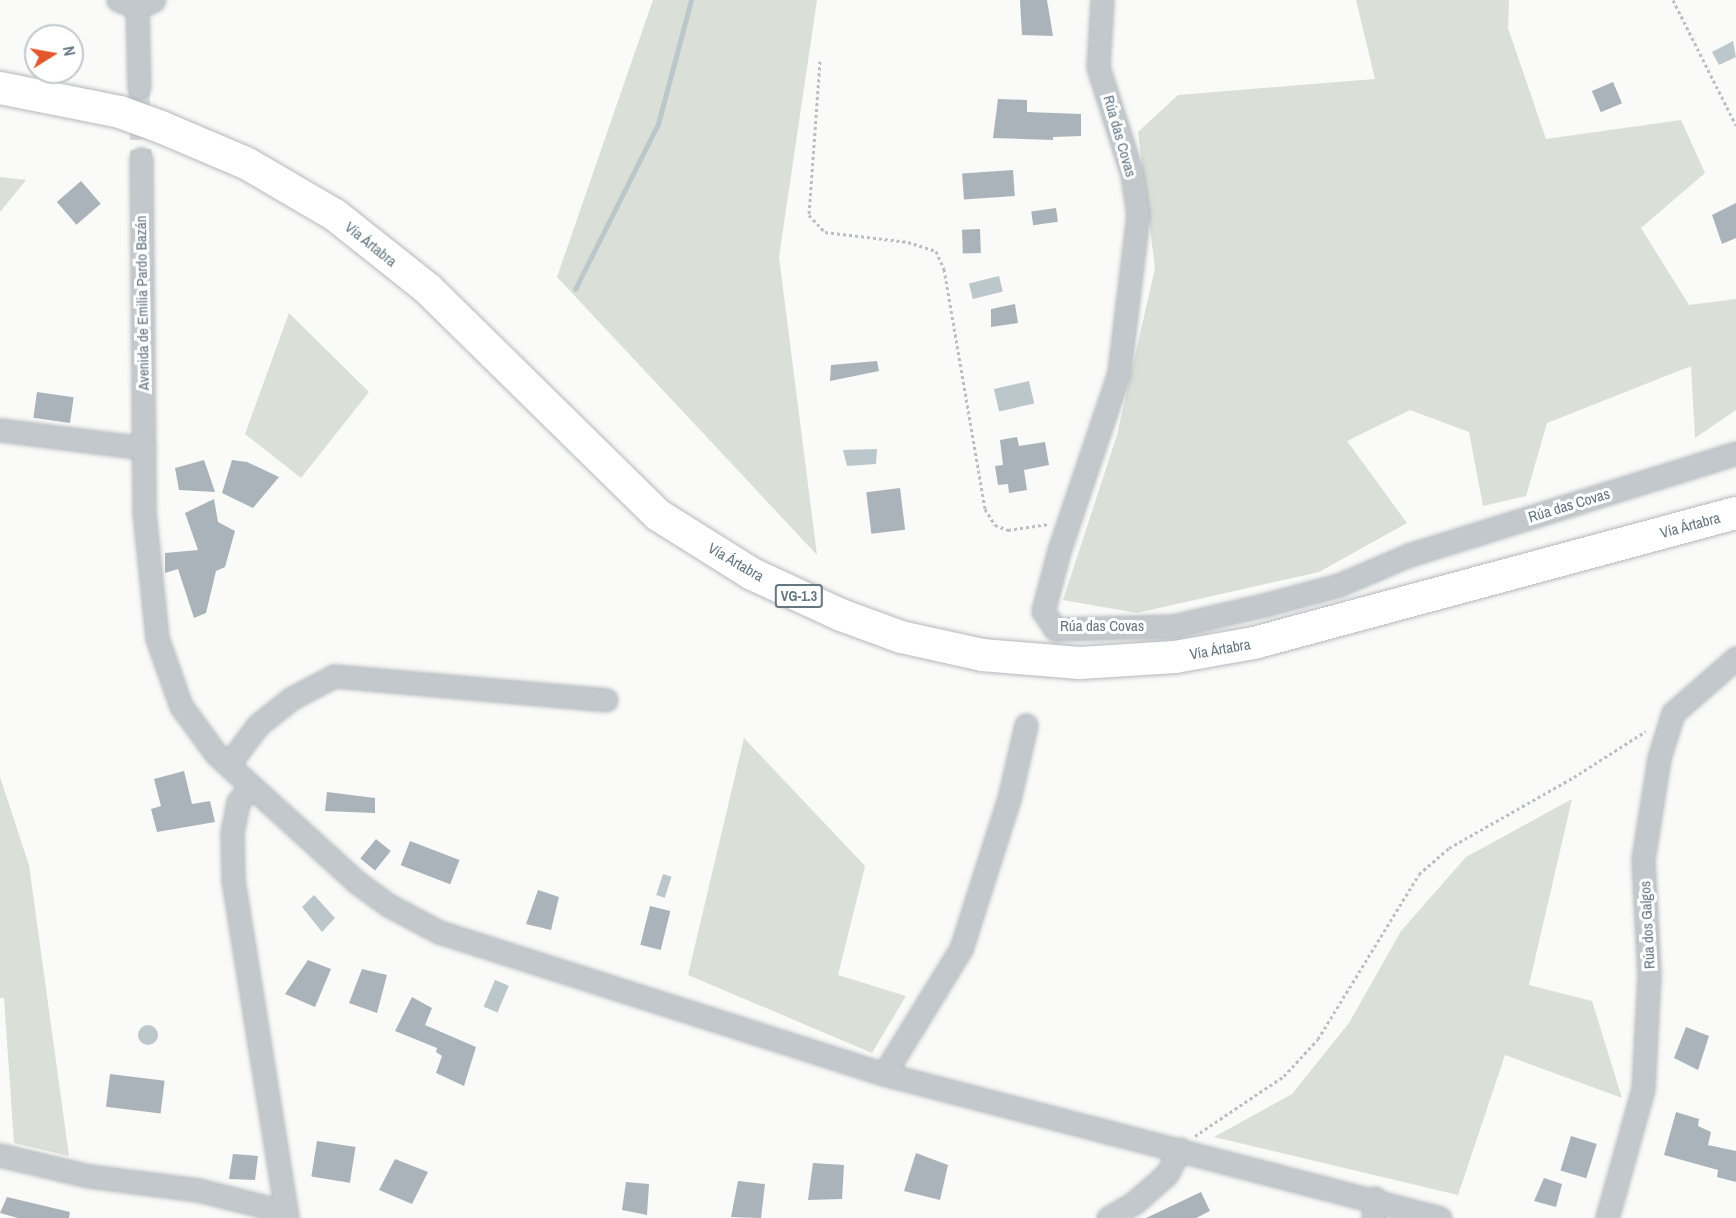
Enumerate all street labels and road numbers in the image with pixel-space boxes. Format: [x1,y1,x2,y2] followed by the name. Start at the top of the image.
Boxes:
[1100,93,1140,179] street label: Rúa das Covas
[131,215,153,391] street label: Avenida de Emilia Pardo Bazán
[341,217,401,271] street label: Vía Ártabra
[1526,484,1612,526] street label: Rúa das Covas
[1658,508,1722,542] street label: Vía Ártabra
[705,539,767,585] street label: Vía Ártabra
[774,585,824,607] road number: VG-1.3
[1060,617,1144,635] street label: Rúa das Covas
[1188,635,1252,663] street label: Vía Ártabra
[1636,880,1658,970] street label: Rúa dos Galgos

